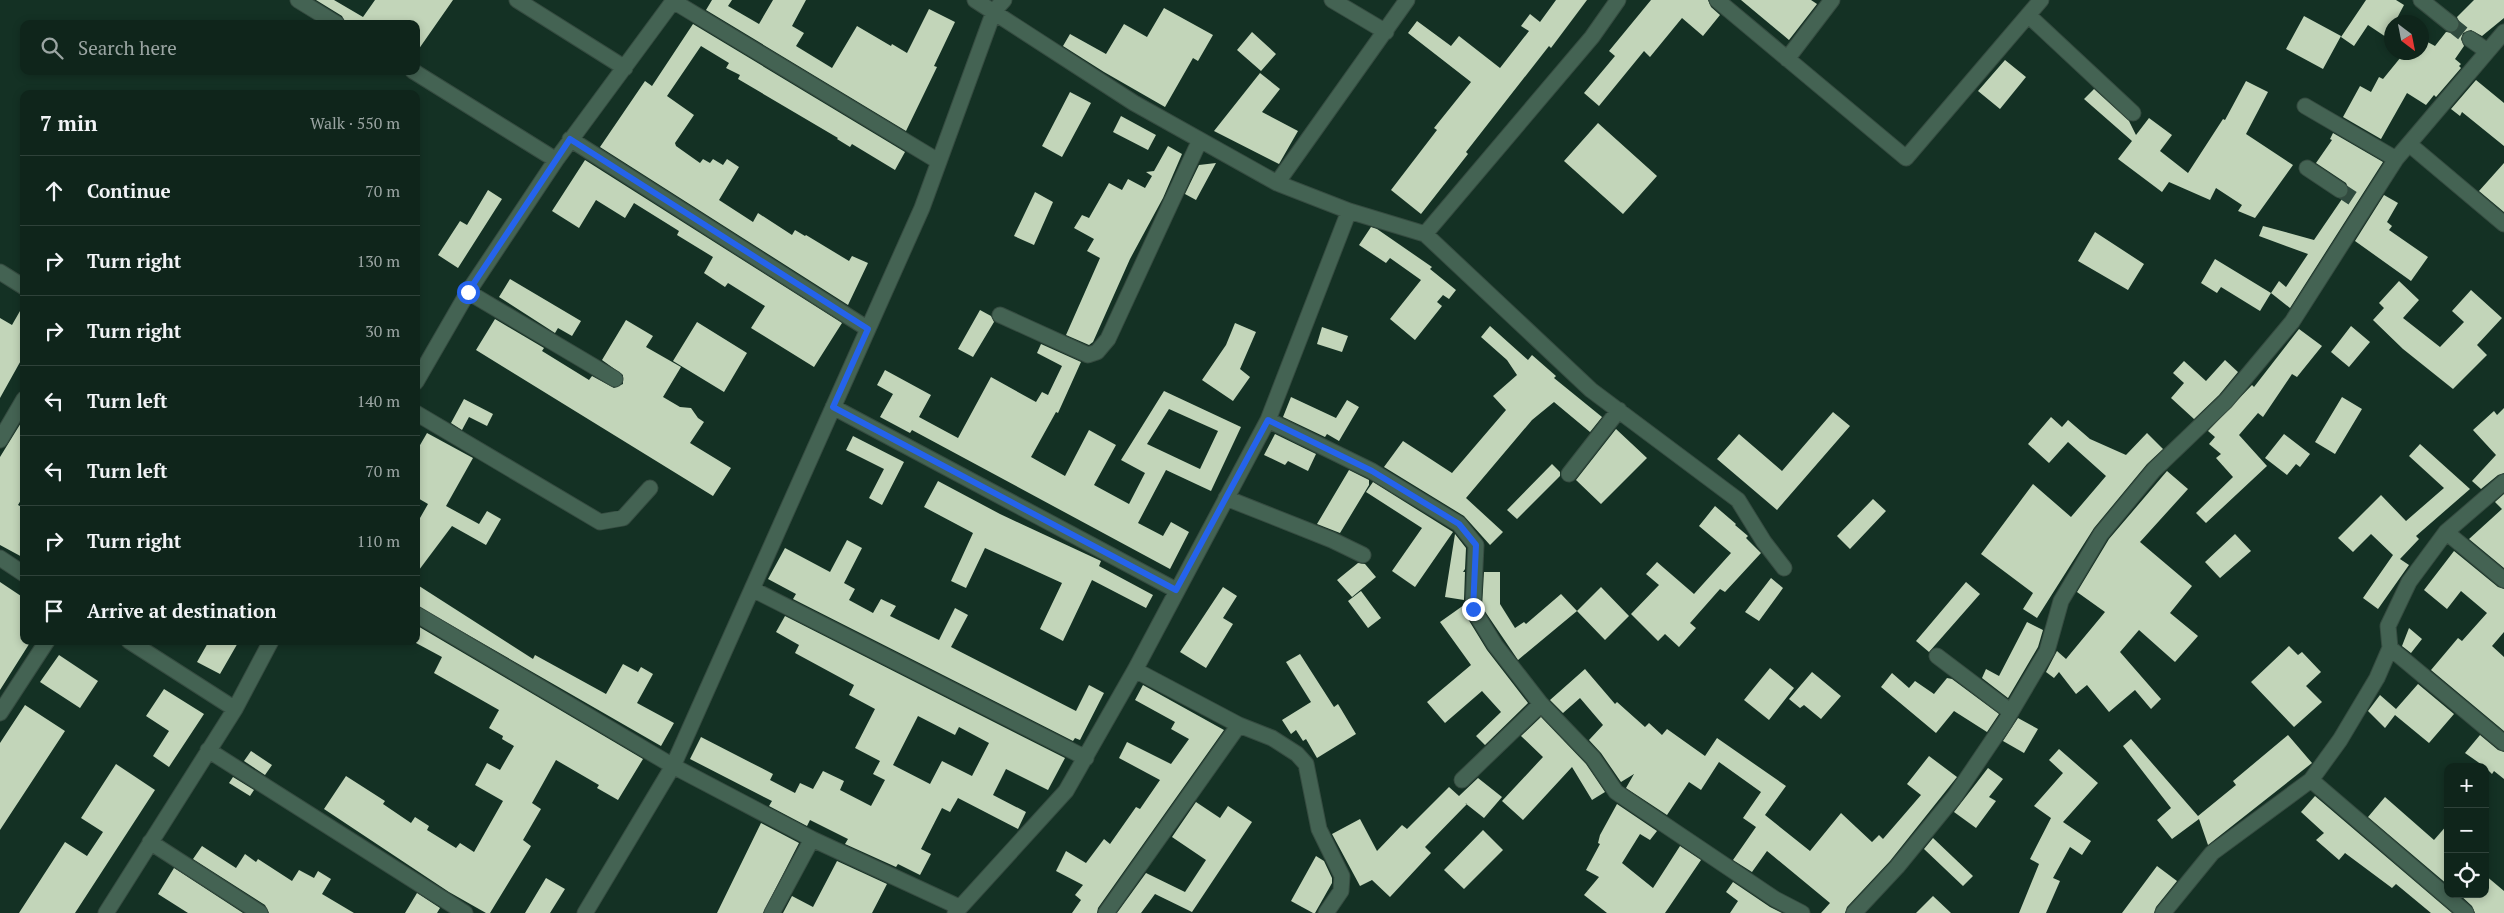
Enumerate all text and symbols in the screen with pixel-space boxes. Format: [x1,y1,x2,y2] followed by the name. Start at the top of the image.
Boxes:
[2384,15,2429,60] north arrow
[20,20,420,75] search box
[38,34,66,62] icon: search
[78,35,177,60] text: Search here
[40,109,97,137] text: 7 min
[310,112,400,134] text: Walk · 550 m
[40,177,68,205] icon: ahead
[87,178,171,203] text: Continue
[365,180,400,202] text: 70 m
[40,247,68,275] icon: right
[87,248,181,273] text: Turn right
[357,250,400,272] text: 130 m
[457,281,480,304] route start
[40,317,68,345] icon: right
[87,318,181,343] text: Turn right
[365,320,400,342] text: 30 m
[40,387,68,415] icon: left
[87,388,168,413] text: Turn left
[357,390,400,412] text: 140 m
[40,457,68,485] icon: left
[87,458,168,483] text: Turn left
[365,460,400,482] text: 70 m
[40,527,68,555] icon: right
[87,528,181,553] text: Turn right
[357,530,400,552] text: 110 m
[40,597,68,625] icon: arrive
[87,598,276,623] text: Arrive at destination
[1462,598,1485,621] route end
[2444,763,2489,898] map controls
[2444,763,2489,808] button: +
[2444,808,2489,853] button: −
[2444,853,2489,898] button: locate

